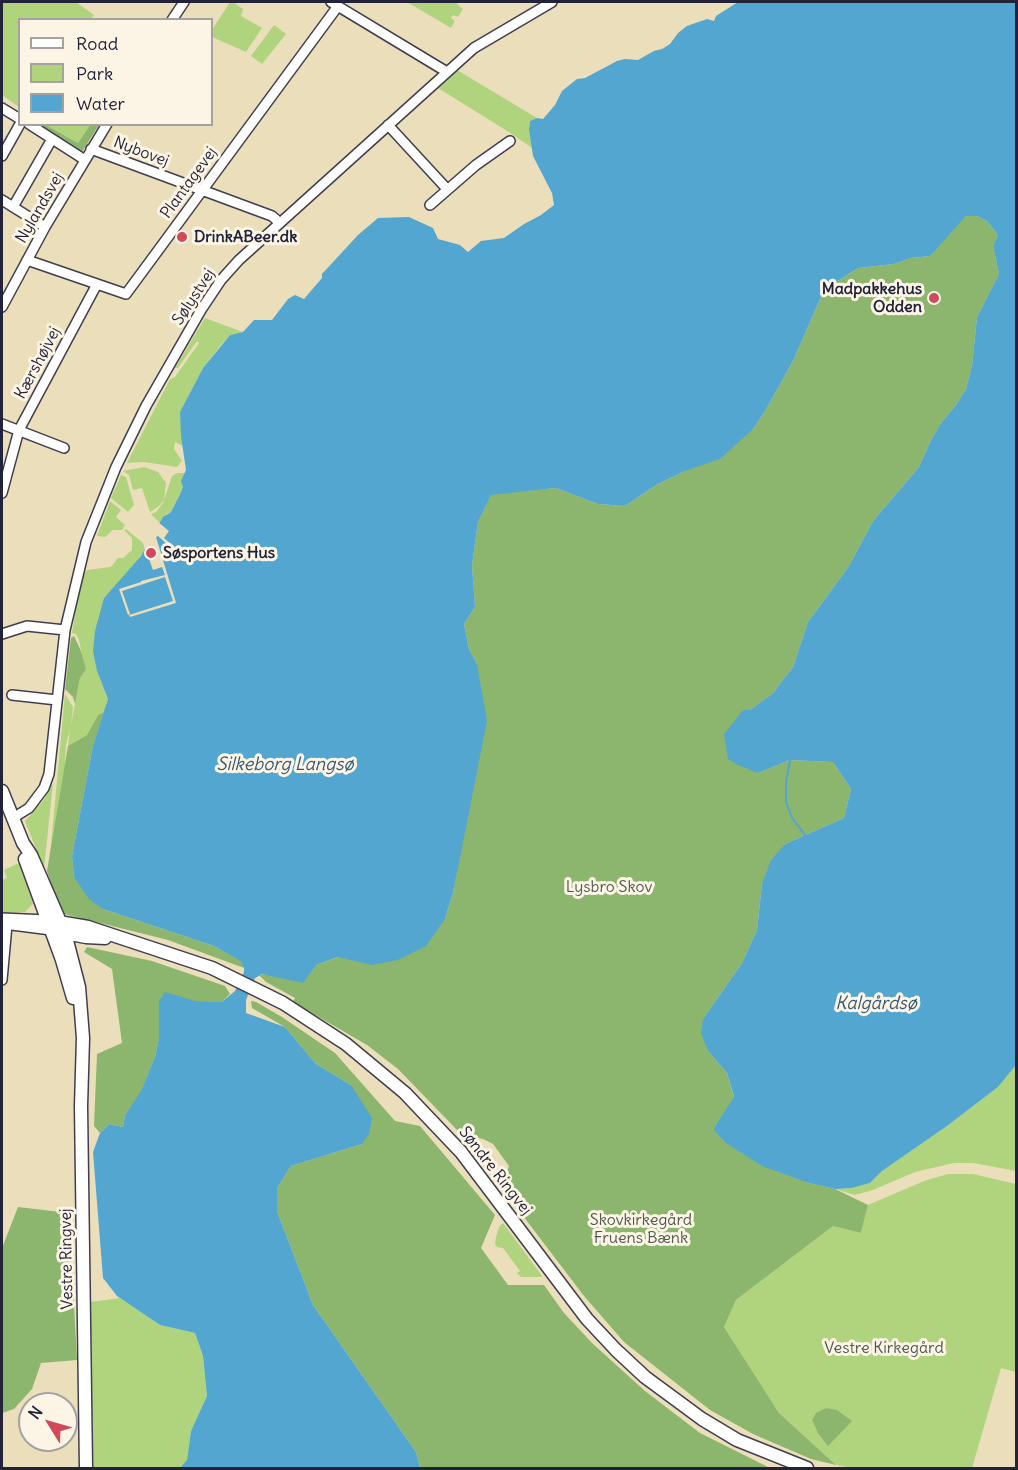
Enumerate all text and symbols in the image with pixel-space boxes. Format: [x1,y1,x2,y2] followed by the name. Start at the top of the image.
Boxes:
[18,18,213,126] legend
[76,32,118,55] text: Road
[76,62,113,85] text: Park
[76,92,125,115] text: Water
[111,133,171,171] street label: Nybovej
[157,144,221,222] street label: Plantagevej
[12,169,68,247] street label: Nylandsvej
[194,227,297,247] place label: DrinkABeer.dk
[175,230,189,244] marker: DrinkABeer.dk
[169,265,219,329] street label: Sølystvej
[822,279,922,317] place label: Madpakkehus Odden
[927,291,941,305] marker: Madpakkehus Odden
[11,324,65,402] street label: Kærshøjvej
[163,543,275,563] place label: Søsportens Hus
[144,546,158,560] marker: Søsportens Hus
[216,754,354,776] water label: Silkeborg Langsø
[566,877,652,897] park label: Lysbro Skov
[835,993,917,1015] water label: Kalgårdsø
[455,1123,535,1219] street label: Søndre Ringvej
[57,1208,77,1310] street label: Vestre Ringvej
[590,1210,692,1248] park label: Skovkirkegård Fruens Bænk
[824,1338,944,1358] park label: Vestre Kirkegård
[18,1392,78,1452] north arrow
[24,1402,47,1423] text: N

